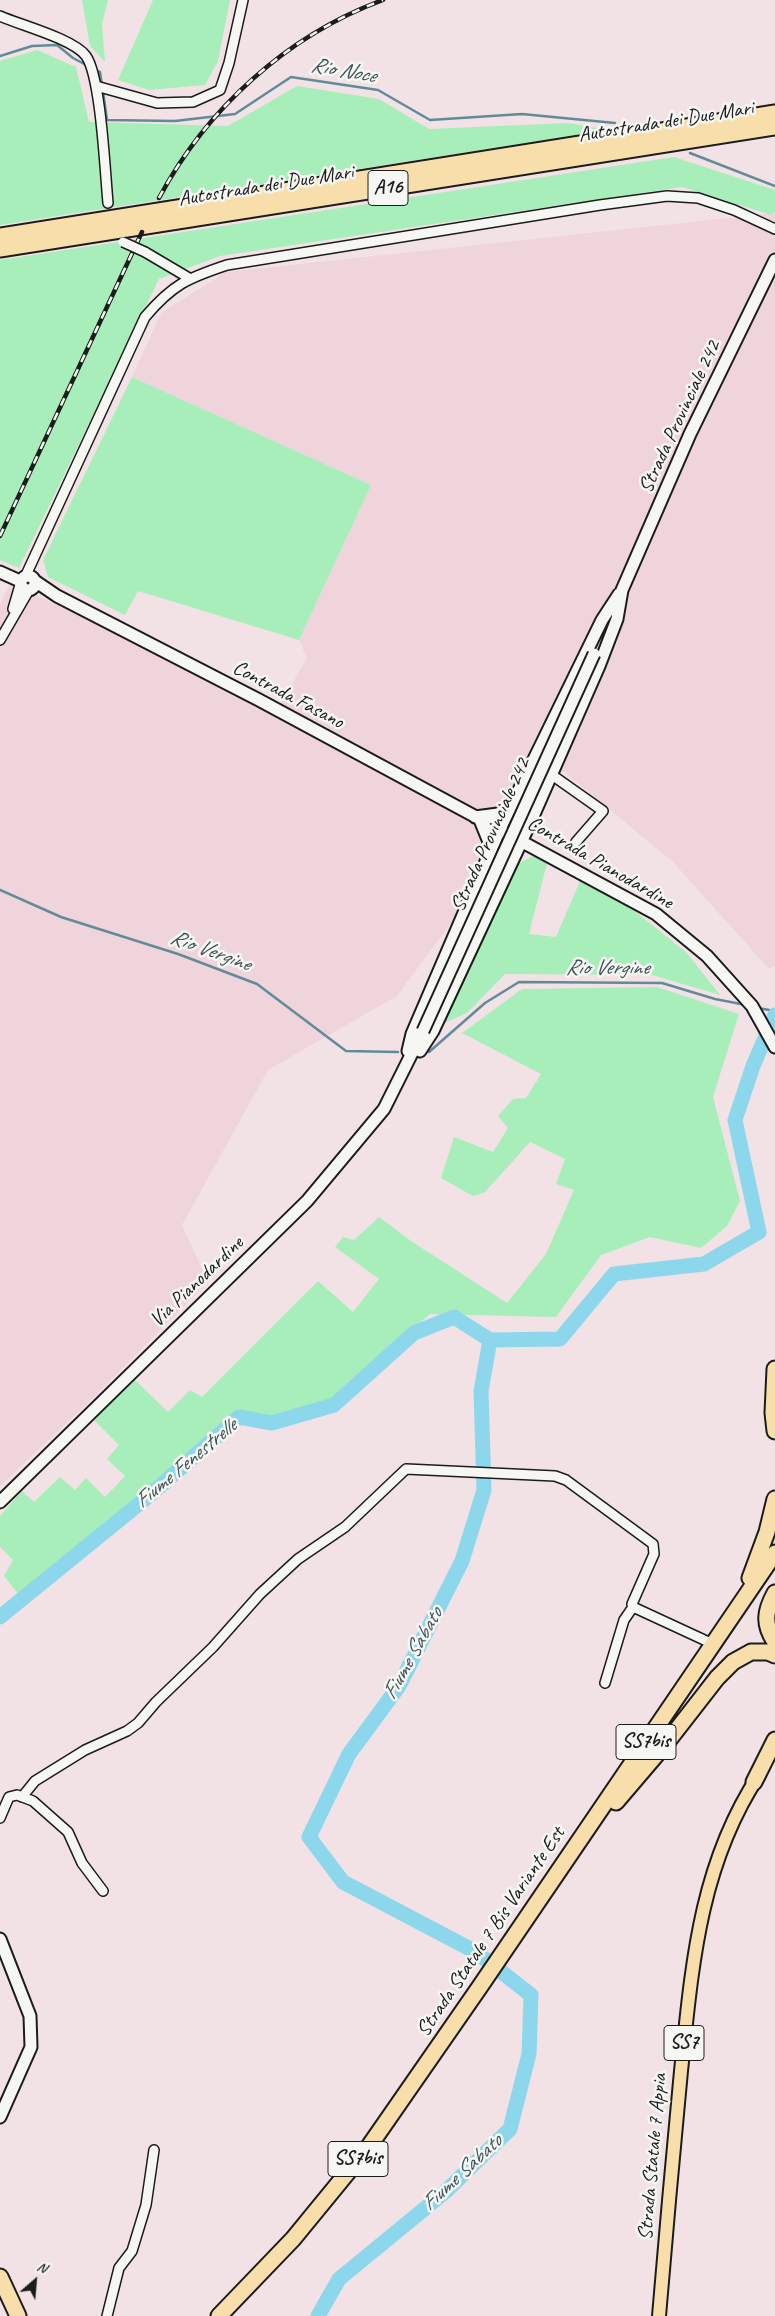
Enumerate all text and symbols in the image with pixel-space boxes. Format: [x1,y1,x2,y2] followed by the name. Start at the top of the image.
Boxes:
[309,52,377,90] water label: Rio Noce
[577,96,755,148] street label: Autostrada dei Due Mari
[177,160,355,212] street label: Autostrada dei Due Mari
[368,170,408,206] road number: A16
[634,337,726,497] street label: Strada Provinciale 242
[228,655,348,735] street label: Contrada Fasano
[446,754,536,916] street label: Strada Provinciale 242
[523,811,677,915] street label: Contrada Pianodardine
[166,924,254,978] water label: Rio Vergine
[565,955,649,981] water label: Rio Vergine
[145,1231,249,1333] street label: Via Pianodardine
[129,1414,243,1514] water label: Fiume Fenestrelle
[377,1604,449,1704] water label: Fiume Sabato
[616,1724,676,1760] road number: SS7bis
[411,1822,571,2042] street label: Strada Statale 7 Bis Variante Est
[664,2026,704,2060] road number: SS7
[633,2073,673,2241] street label: Strada Statale 7 Appia
[416,2129,508,2217] water label: Fiume Sabato
[328,2142,388,2176] road number: SS7bis
[10,2256,60,2306] north arrow
[34,2258,50,2277] text: N

